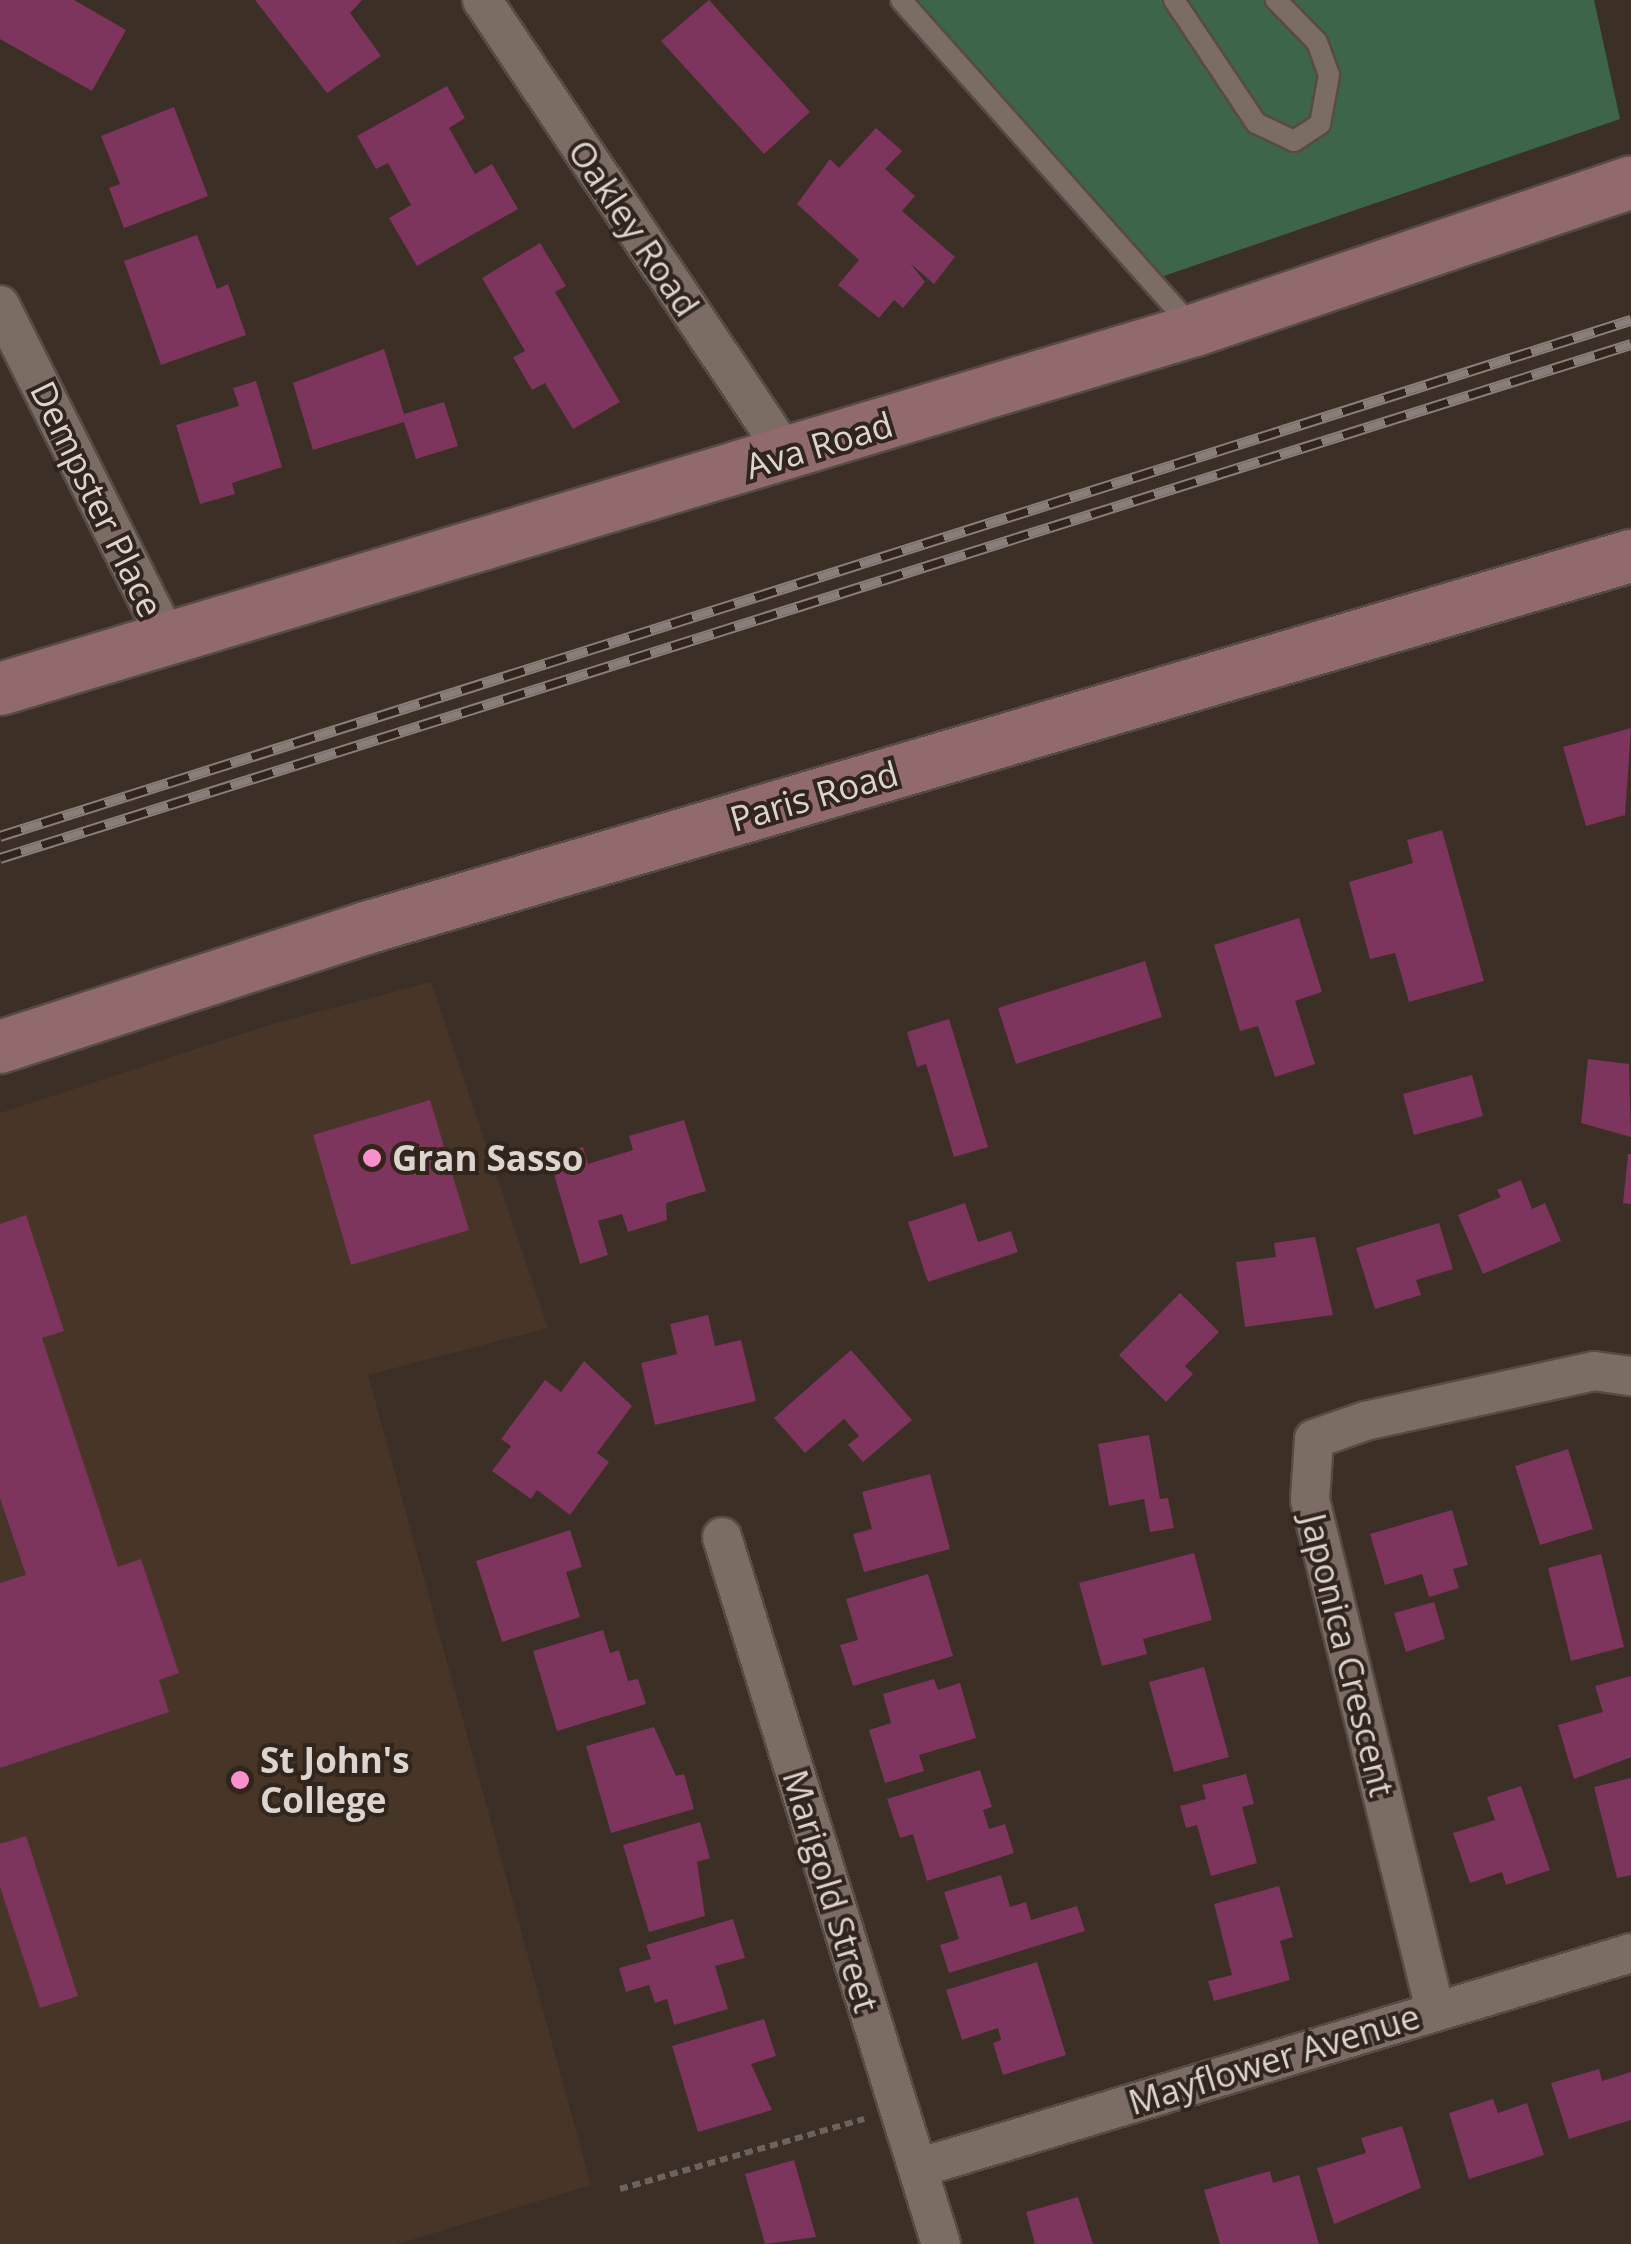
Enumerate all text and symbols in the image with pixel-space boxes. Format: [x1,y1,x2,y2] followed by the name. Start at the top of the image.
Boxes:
[560,132,708,324] street label: Oakley Road
[22,374,172,624] street label: Dempster Place
[740,403,898,487] street label: Ava Road
[725,752,903,840] street label: Paris Road
[392,1137,583,1179] place label: Gran Sasso
[361,1147,383,1169] marker: Gran Sasso
[1293,1509,1403,1801] street label: Japonica Crescent
[260,1739,410,1821] place label: St John's College
[774,1765,888,2017] street label: Marigold Street
[229,1769,251,1791] marker: St John's College
[1123,1995,1425,2123] street label: Mayflower Avenue

